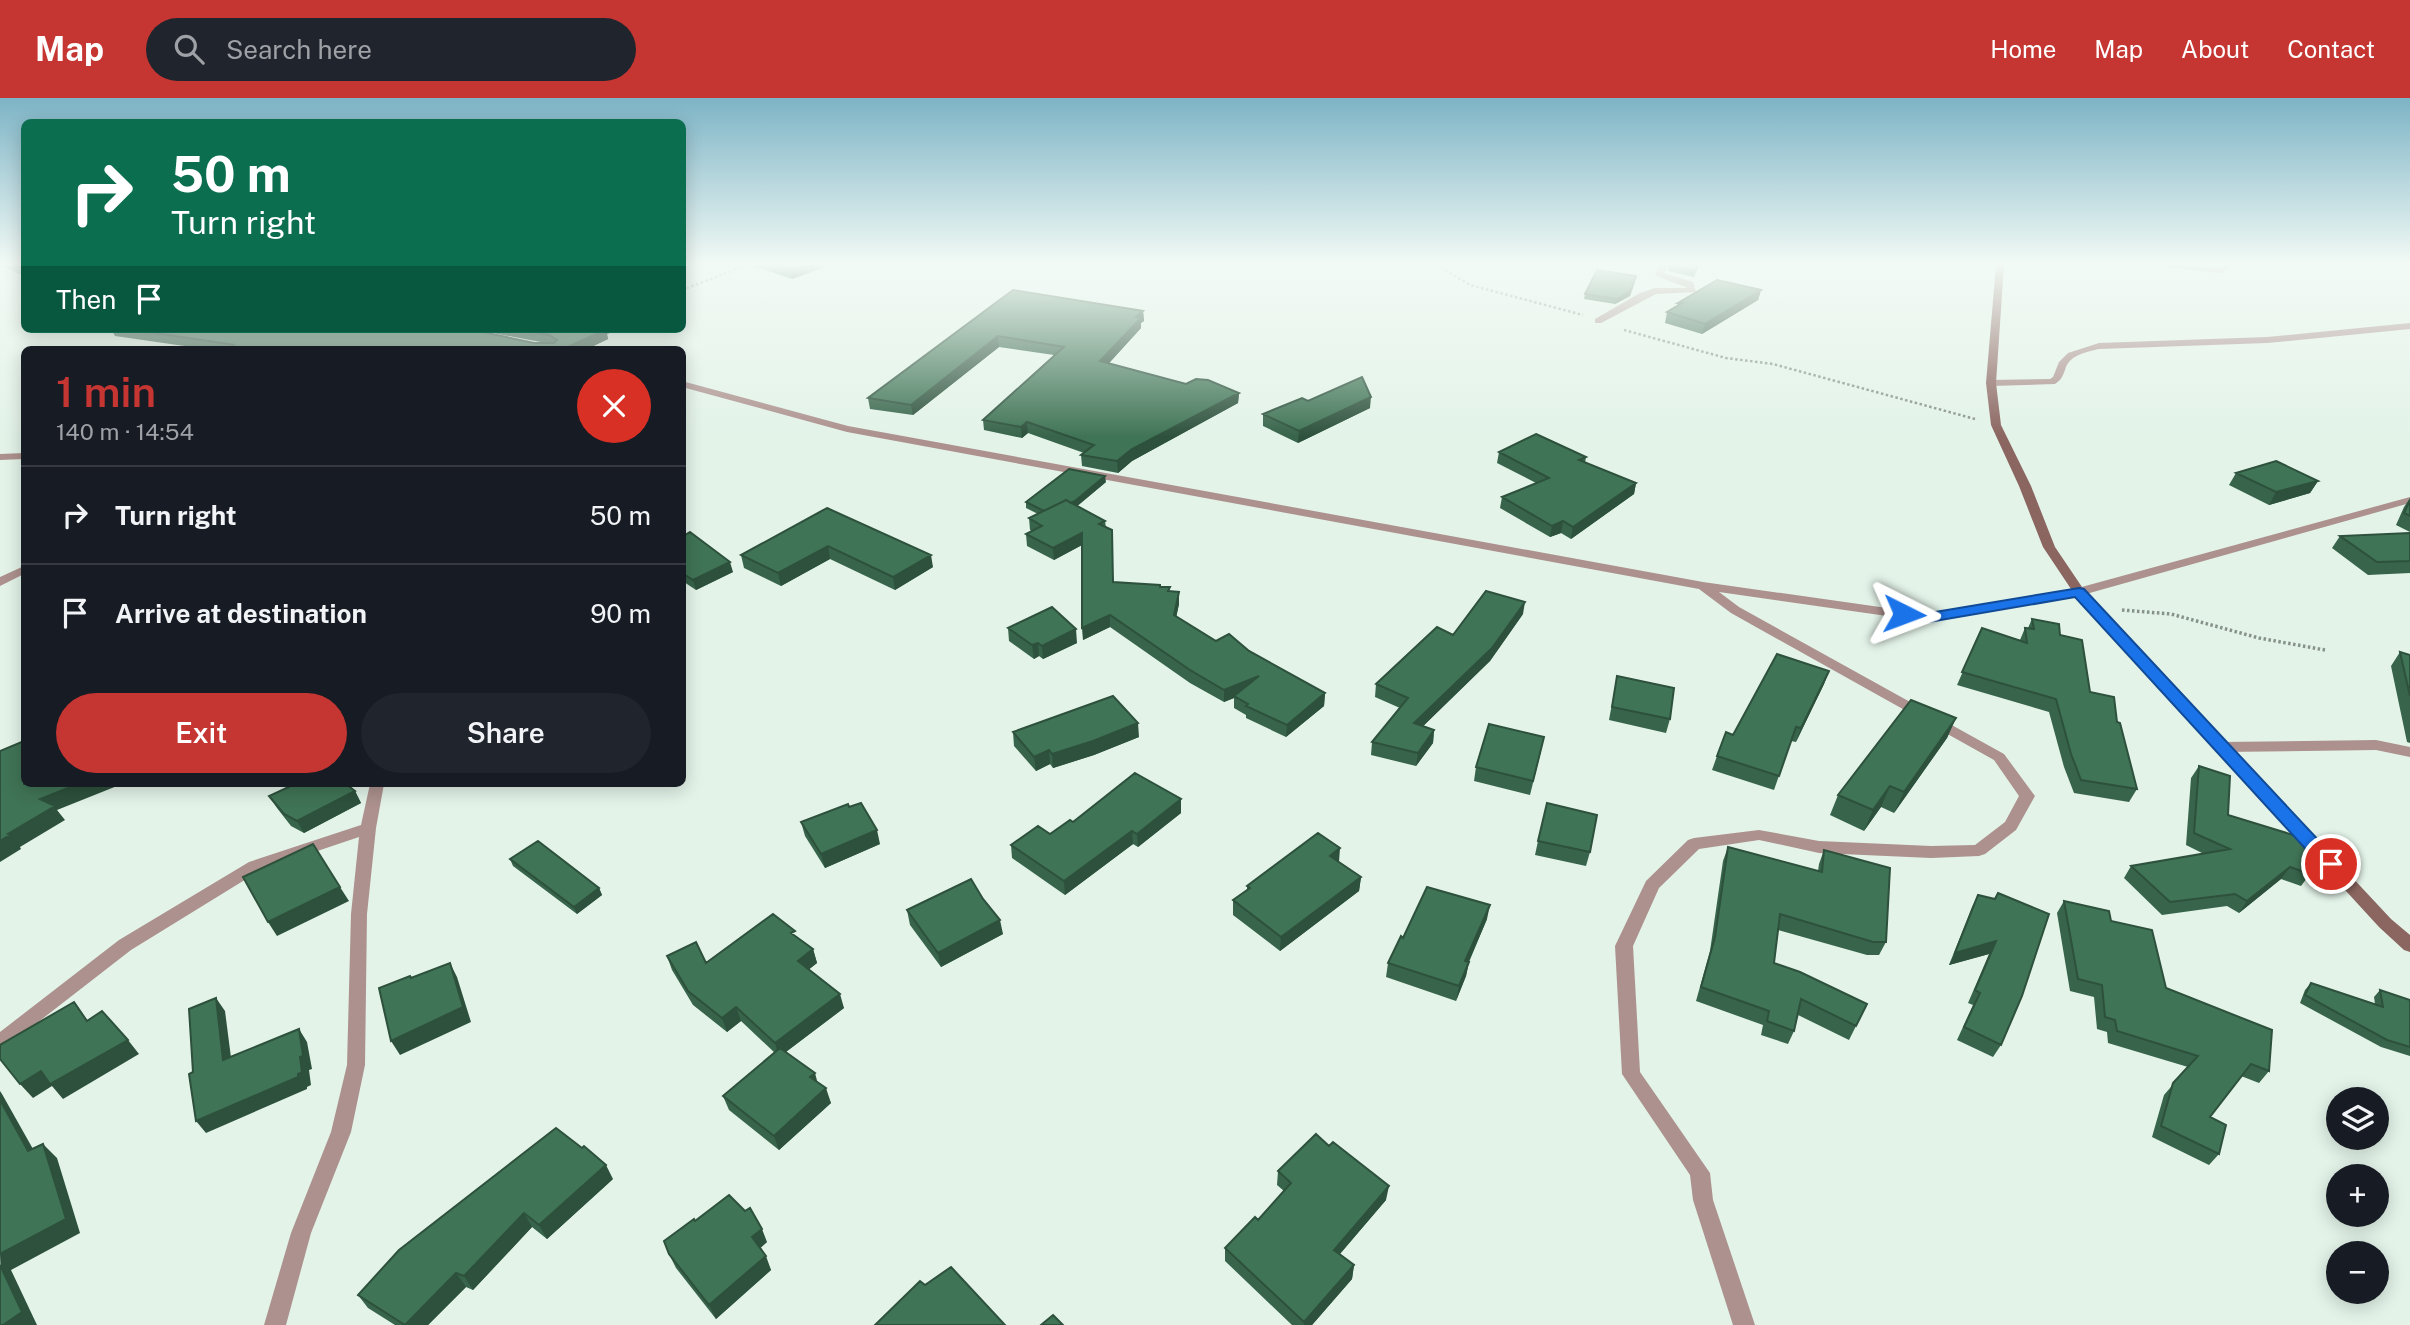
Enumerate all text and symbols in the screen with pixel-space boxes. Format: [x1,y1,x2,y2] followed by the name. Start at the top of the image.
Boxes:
[146,18,636,81] search box
[35,30,104,68] text: Map
[170,30,208,68] icon: search
[226,34,372,65] text: Search here
[1990,35,2056,63] text: Home
[2094,35,2143,63] text: Map
[2181,35,2249,63] text: About
[2287,35,2375,63] text: Contact
[171,145,291,203] text: 50 m
[56,147,147,238] icon: right
[171,204,316,241] text: Turn right
[130,280,168,318] icon: arrive
[56,284,116,315] text: Then
[56,367,156,416] text: 1 min
[577,369,651,443] button: close
[56,418,194,445] text: 140 m · 14:54
[56,496,94,534] icon: right
[115,500,237,531] text: Turn right
[590,500,651,531] text: 50 m
[1867,577,1941,651] position arrow
[56,594,94,632] icon: arrive
[115,598,367,629] text: Arrive at destination
[590,598,651,629] text: 90 m
[56,693,347,773] button: Exit
[361,693,651,773] button: Share
[2301,834,2361,894] pin
[2312,845,2350,883] icon: arrive
[2326,1087,2389,1304] map controls
[2326,1087,2389,1150] button: layers
[2326,1164,2389,1227] button: +
[2326,1241,2389,1304] button: −

